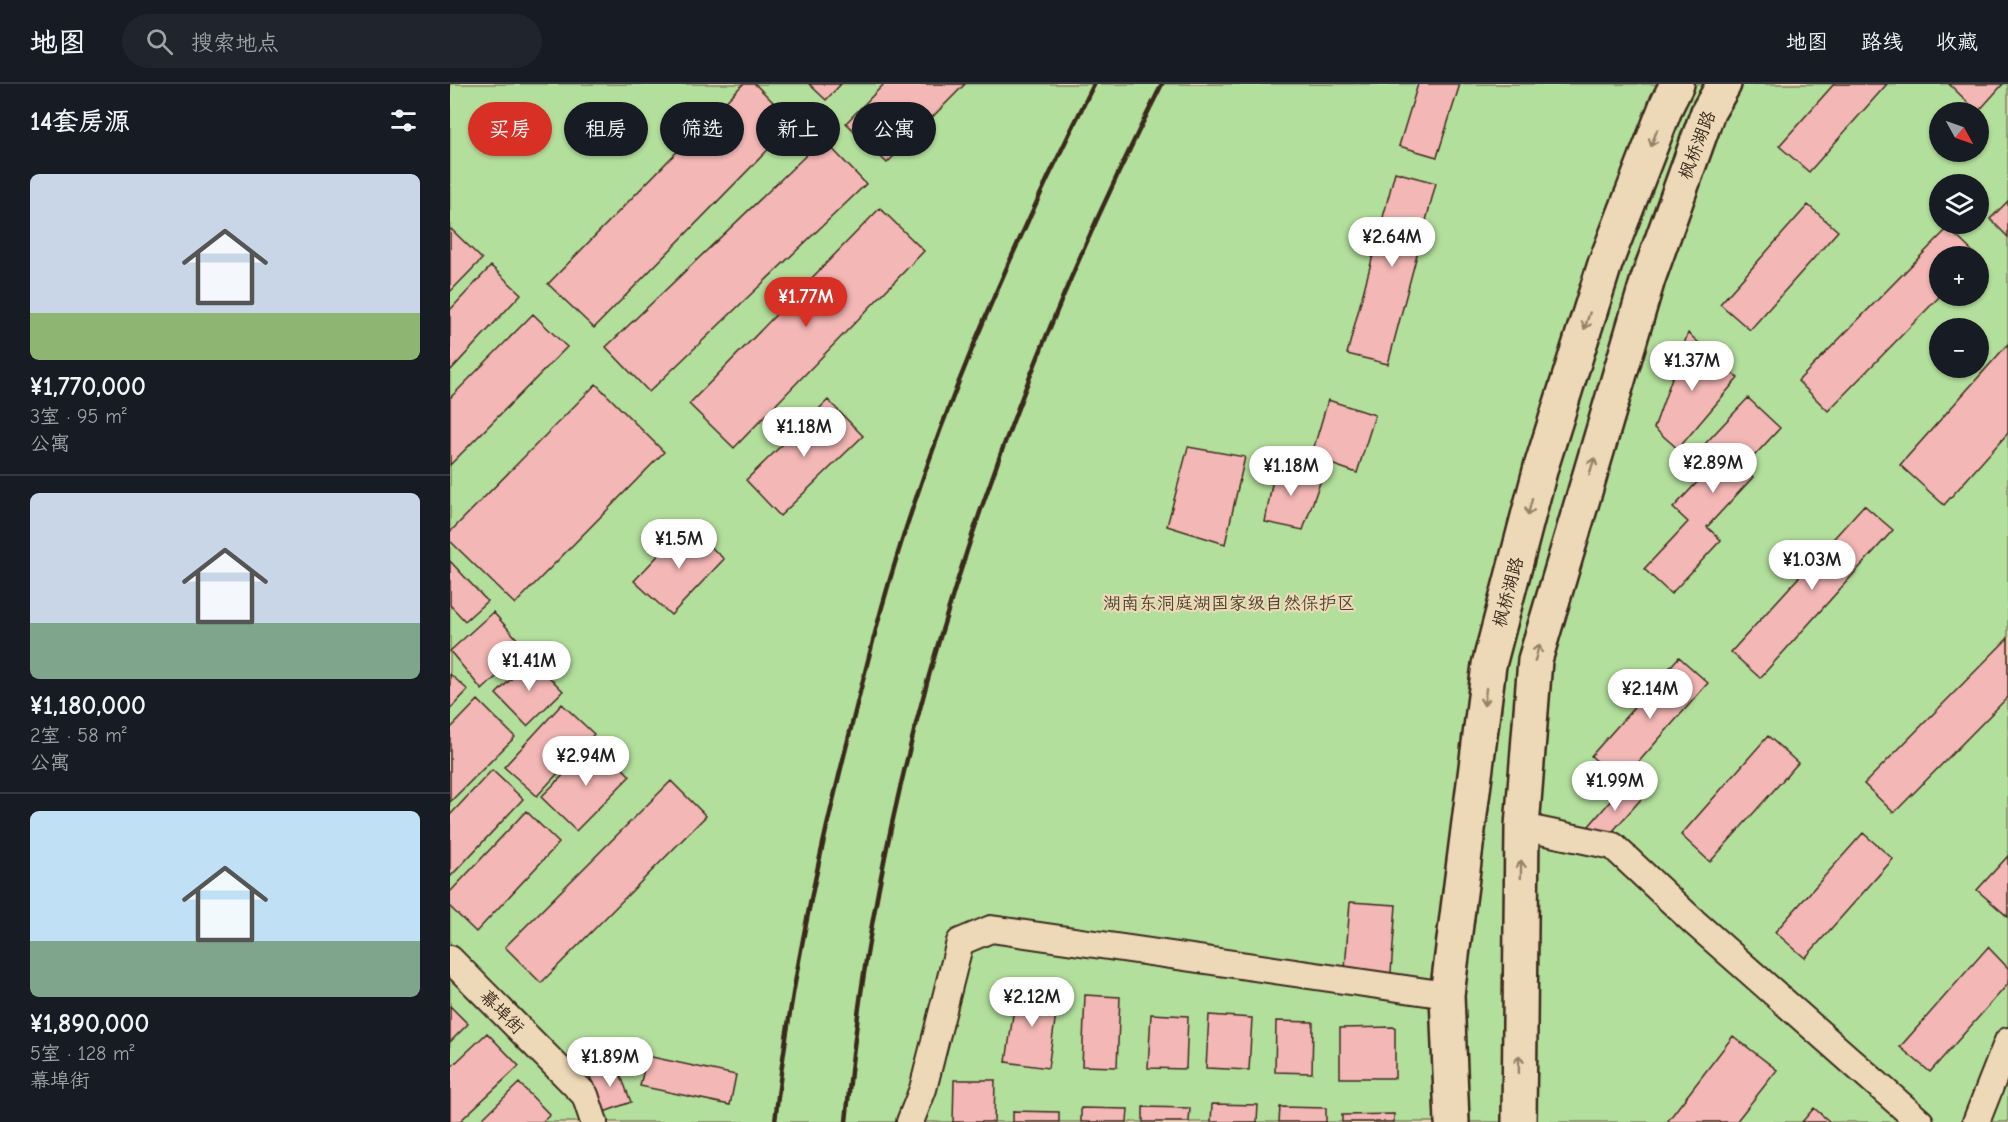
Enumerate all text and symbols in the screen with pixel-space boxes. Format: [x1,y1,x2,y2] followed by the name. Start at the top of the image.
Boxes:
[122,14,542,68] search box
[143,25,176,58] icon: search
[30,27,86,59] text: 地图
[191,30,279,56] text: 搜索地点
[1786,30,1828,54] text: 地图
[1861,30,1903,54] text: 路线
[1936,30,1978,54] text: 收藏
[468,102,552,156] chip: 买房
[564,102,648,156] chip: 租房
[660,102,744,156] chip: 筛选
[756,102,840,156] chip: 新上
[852,102,936,156] chip: 公寓
[1929,102,1989,162] north arrow
[1929,102,1989,378] map controls
[387,104,420,137] icon: filters
[30,107,130,137] text: 14套房源
[1675,108,1720,183] street label: 枫桥湖路
[1648,128,1659,146] one-way arrow
[1929,174,1989,234] button: layers
[171,213,279,321] icon: home
[1343,217,1441,268] pin: ¥2.64M
[1362,225,1422,248] text: ¥2.64M
[1929,246,1989,306] button: +
[757,277,855,328] pin: ¥1.77M
[778,285,834,308] text: ¥1.77M
[1581,311,1592,330] one-way arrow
[1929,318,1989,378] button: −
[1643,341,1741,392] pin: ¥1.37M
[1664,349,1720,372] text: ¥1.37M
[30,372,146,402] text: ¥1,770,000
[30,405,127,428] text: 3室 · 95 m²
[755,407,853,458] pin: ¥1.18M
[776,415,832,438] text: ¥1.18M
[30,432,70,455] text: 公寓
[1664,443,1762,494] pin: ¥2.89M
[1242,446,1340,497] pin: ¥1.18M
[1683,451,1743,474] text: ¥2.89M
[1263,454,1319,477] text: ¥1.18M
[1587,457,1598,476] one-way arrow
[1524,497,1536,516] one-way arrow
[637,519,721,570] pin: ¥1.5M
[655,527,703,550] text: ¥1.5M
[171,532,279,640] icon: home
[1763,540,1861,591] pin: ¥1.03M
[1783,548,1841,571] text: ¥1.03M
[1489,555,1528,630] street label: 枫桥湖路
[1103,593,1355,614] park label: 湖南东洞庭湖国家级自然保护区
[480,641,578,692] pin: ¥1.41M
[1532,644,1543,663] one-way arrow
[502,649,556,672] text: ¥1.41M
[1601,669,1699,720] pin: ¥2.14M
[1622,677,1678,700] text: ¥2.14M
[1480,686,1491,706] one-way arrow
[30,691,146,721] text: ¥1,180,000
[30,724,127,747] text: 2室 · 58 m²
[537,736,635,787] pin: ¥2.94M
[556,744,616,767] text: ¥2.94M
[30,751,70,774] text: 公寓
[1566,761,1664,812] pin: ¥1.99M
[1586,769,1644,792] text: ¥1.99M
[171,850,279,958] icon: home
[1515,859,1527,879] one-way arrow
[983,977,1081,1028] pin: ¥2.12M
[1003,985,1061,1008] text: ¥2.12M
[475,986,528,1039] street label: 幕埠街
[30,1009,149,1039] text: ¥1,890,000
[561,1037,659,1088] pin: ¥1.89M
[30,1042,135,1065] text: 5室 · 128 m²
[581,1045,639,1068] text: ¥1.89M
[1513,1054,1525,1074] one-way arrow
[30,1069,90,1092] text: 幕埠街

